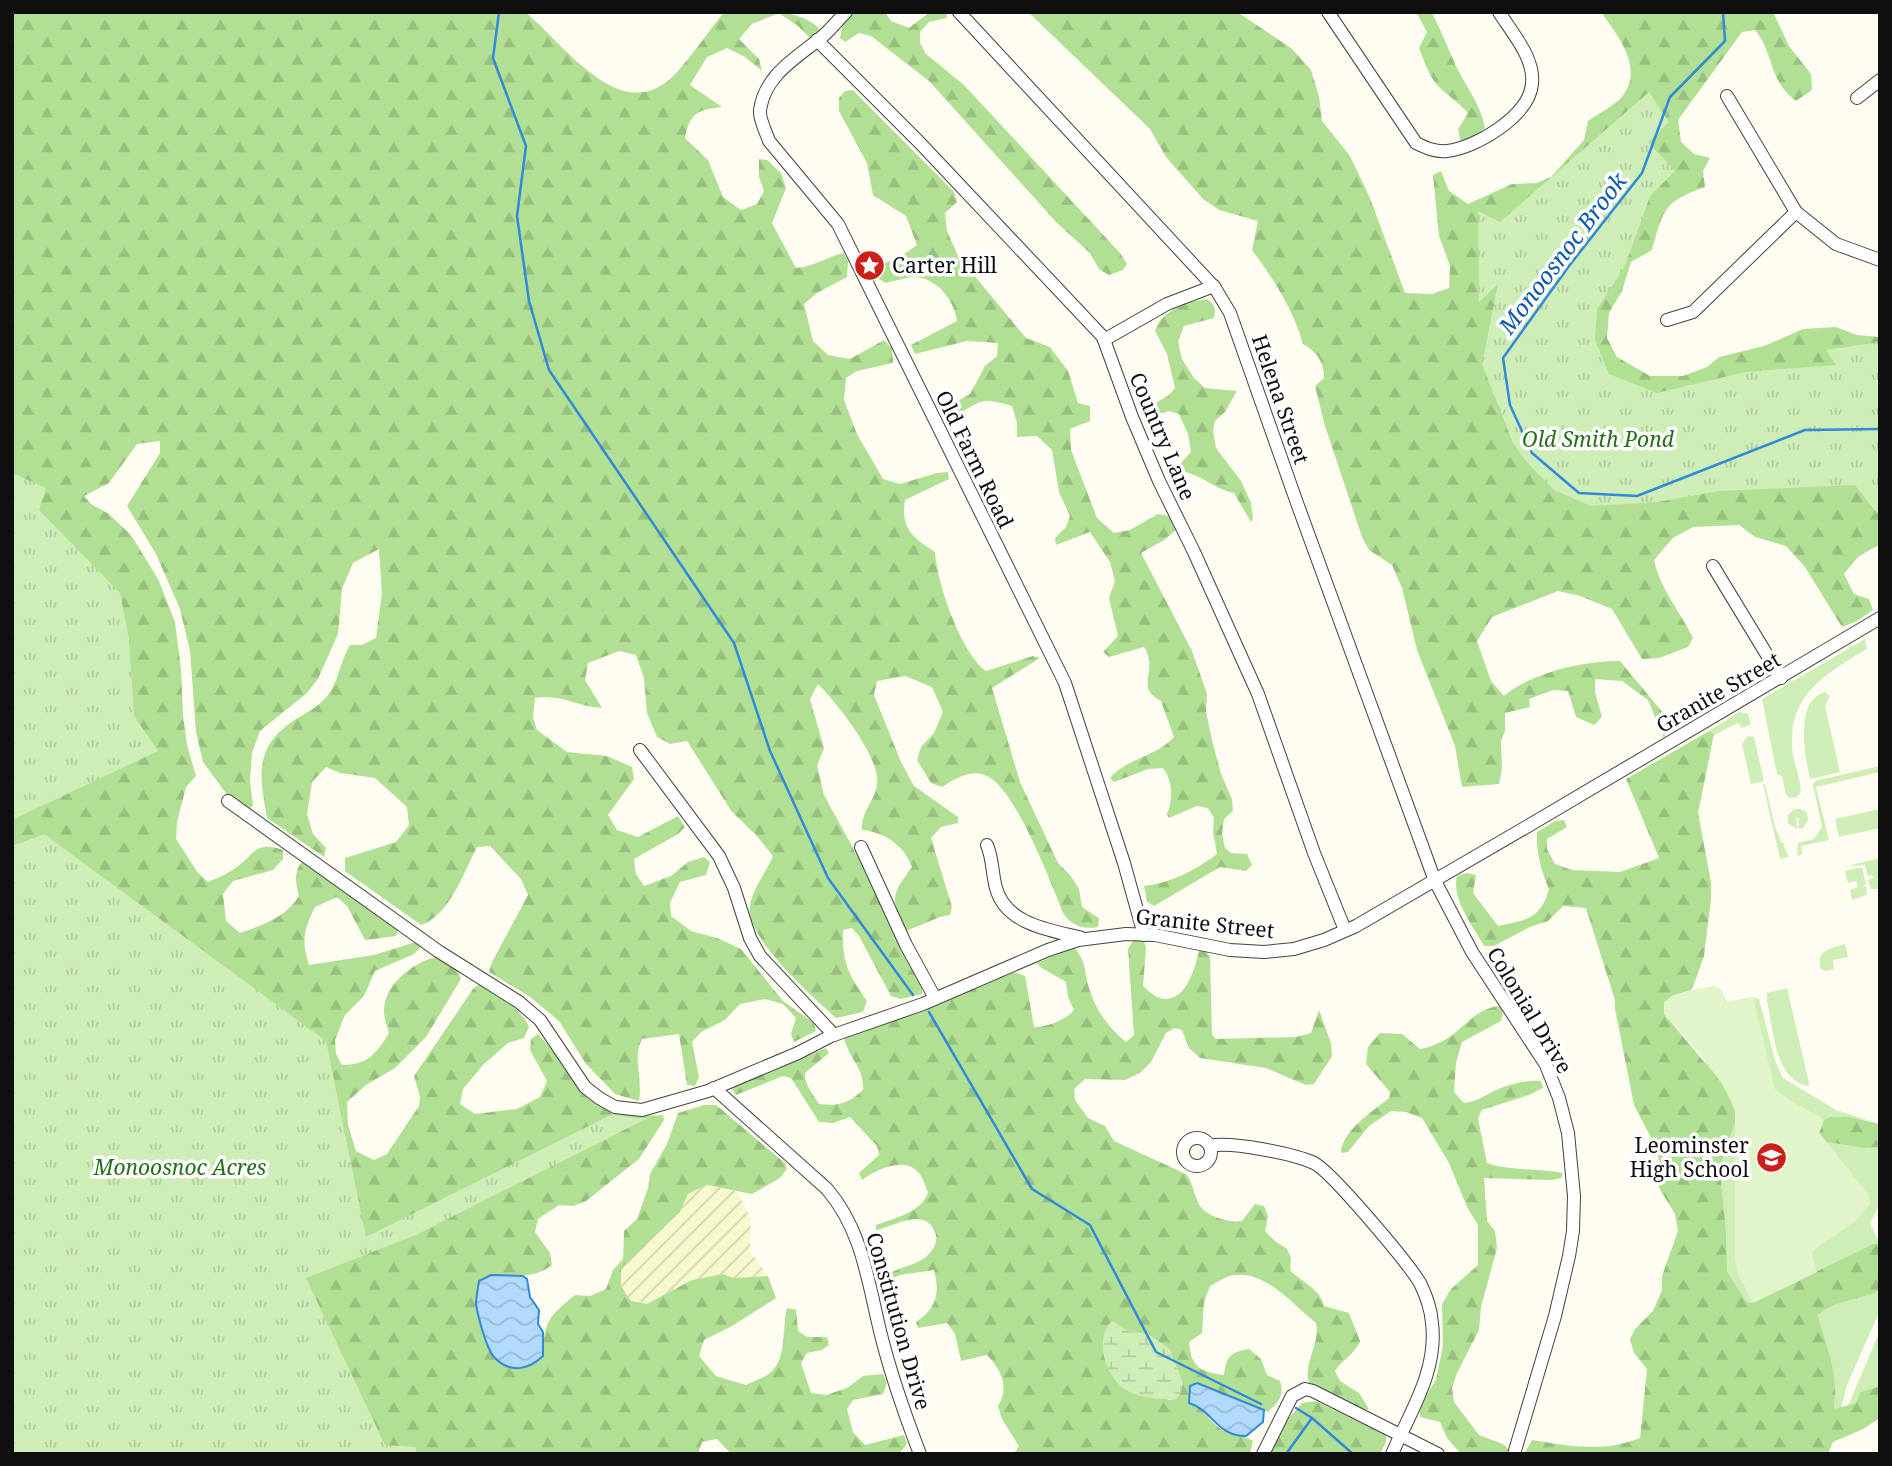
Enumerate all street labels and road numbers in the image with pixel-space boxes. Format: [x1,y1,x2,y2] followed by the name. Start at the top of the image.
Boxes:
[1246,331,1316,467] street label: Helena Street
[1124,368,1202,504] street label: Country Lane
[930,386,1020,532] street label: Old Farm Road
[1651,645,1785,739] street label: Granite Street
[1134,902,1276,944] street label: Granite Street
[1481,942,1579,1078] street label: Colonial Drive
[860,1229,938,1413] street label: Constitution Drive

